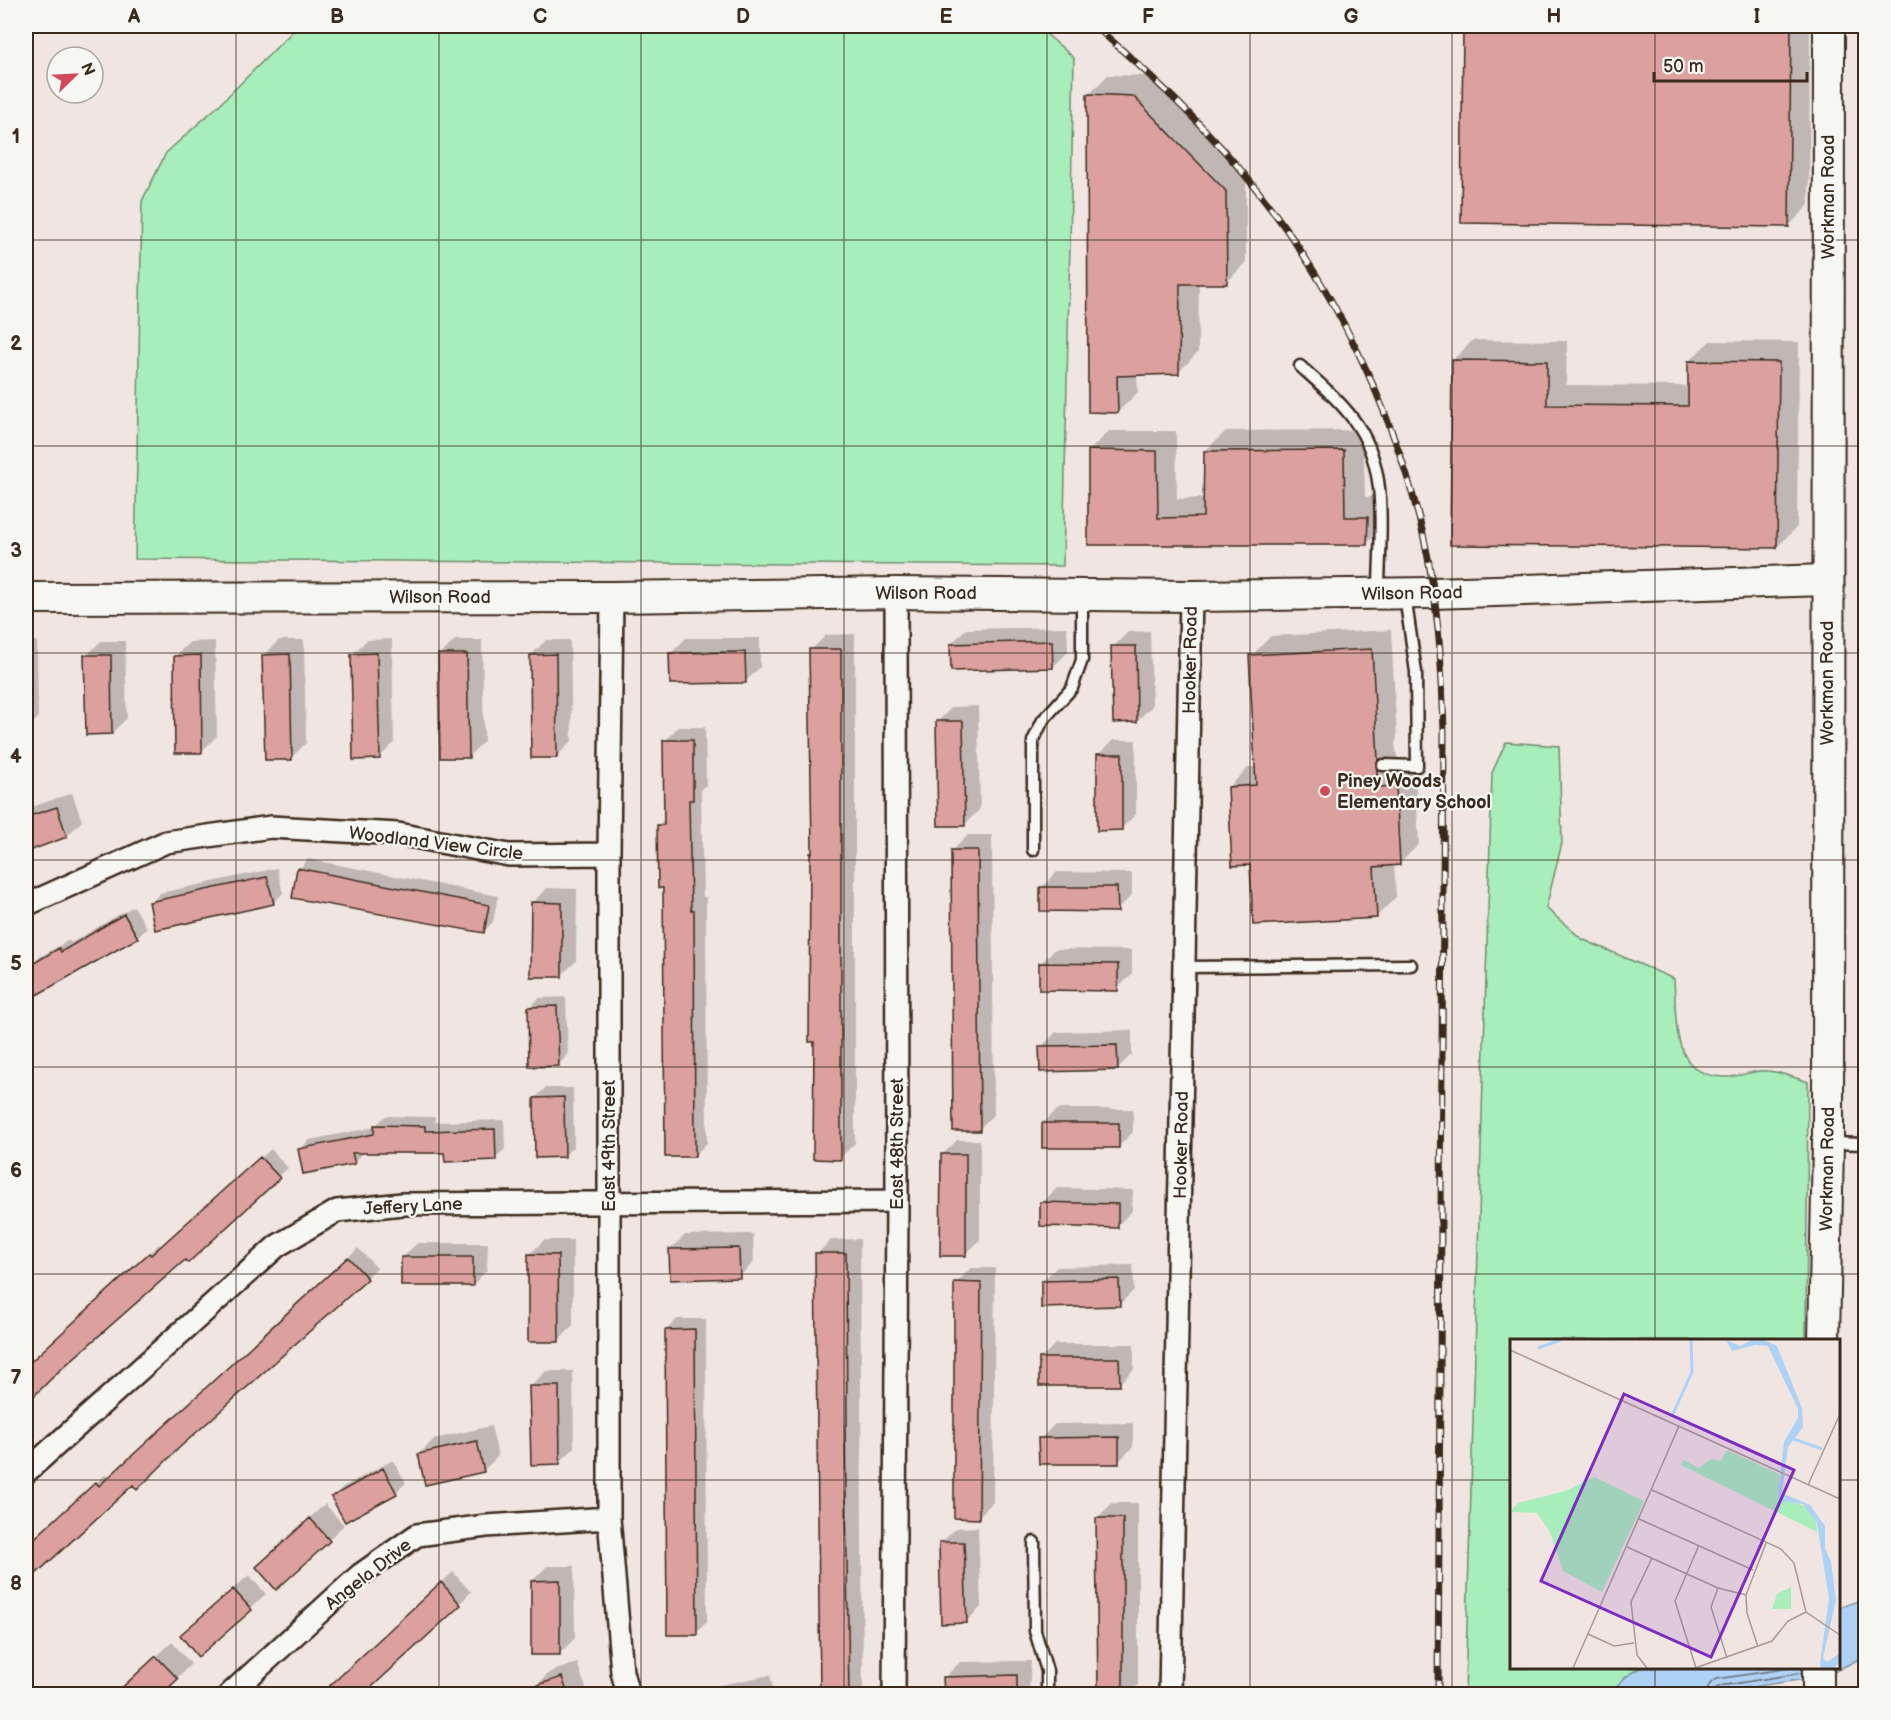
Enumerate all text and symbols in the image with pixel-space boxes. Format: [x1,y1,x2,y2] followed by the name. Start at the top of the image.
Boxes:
[127,5,141,29] text: A
[330,5,344,29] text: B
[533,5,547,29] text: C
[736,5,750,29] text: D
[940,5,953,29] text: E
[1142,5,1154,29] text: F
[1344,5,1359,29] text: G
[1547,5,1561,29] text: H
[1754,5,1760,29] text: I
[45,45,105,105] north arrow
[1654,45,1807,83] scale bar
[1663,56,1704,77] text: 50 m
[76,60,98,79] text: N
[12,125,20,149] text: 1
[1818,135,1839,259] street label: Workman Road
[10,332,22,356] text: 2
[10,539,22,563] text: 3
[1361,582,1463,605] street label: Wilson Road
[875,583,977,604] street label: Wilson Road
[389,587,491,608] street label: Wilson Road
[1179,606,1202,714] street label: Hooker Road
[1817,621,1838,745] street label: Workman Road
[10,745,22,769] text: 4
[1337,771,1491,813] place label: Piney Woods Elementary School
[1318,784,1332,798] marker: Piney Woods Elementary School
[348,822,525,865] street label: Woodland View Circle
[10,952,22,976] text: 5
[887,1077,908,1210] street label: East 48th Street
[599,1079,620,1212] street label: East 49th Street
[1170,1091,1193,1199] street label: Hooker Road
[1816,1107,1839,1231] street label: Workman Road
[10,1159,22,1183] text: 6
[363,1193,464,1220] street label: Jeffery Lane
[1510,1339,1840,1669] inset map
[10,1366,22,1390] text: 7
[321,1534,416,1615] street label: Angela Drive
[10,1572,22,1596] text: 8

